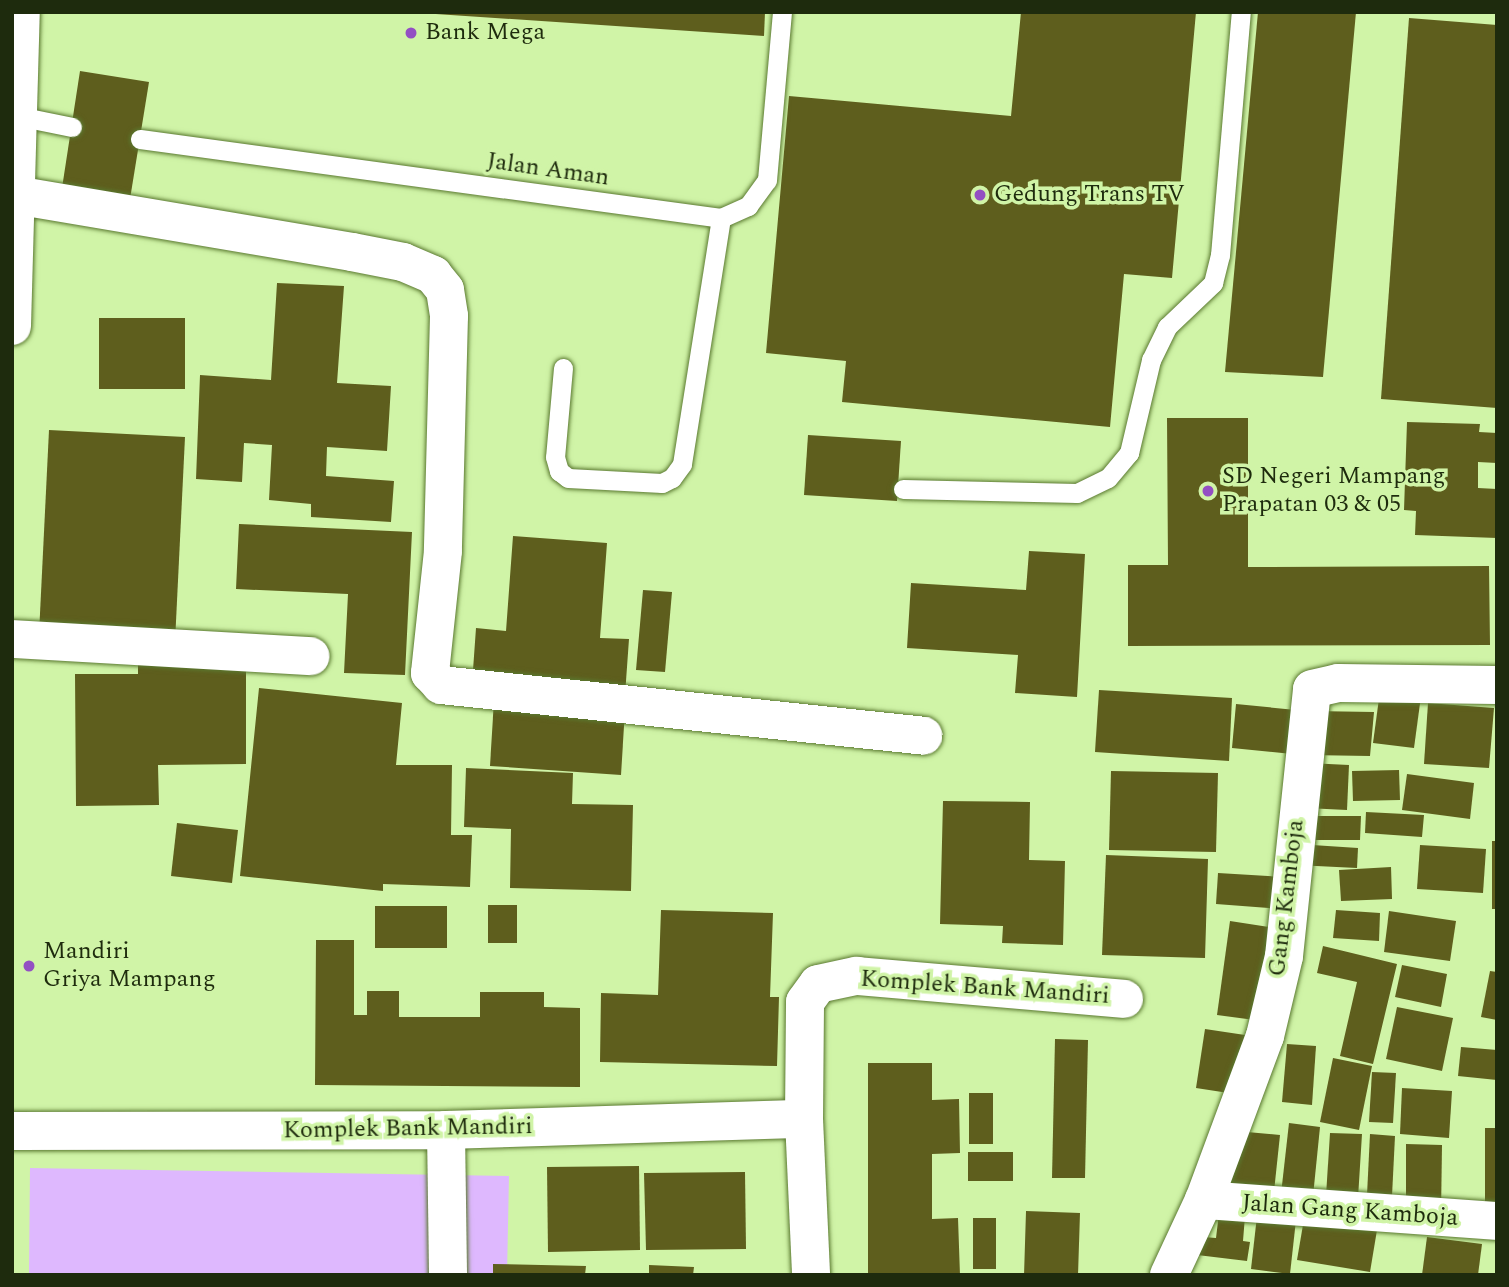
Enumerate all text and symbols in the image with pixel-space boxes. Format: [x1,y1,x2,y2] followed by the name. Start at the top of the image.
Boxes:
[425,19,545,47] place label: Bank Mega
[403,25,419,41] marker: Bank Mega
[485,147,611,193] street label: Jalan Aman
[994,181,1185,209] place label: Gedung Trans TV
[972,187,988,203] marker: Gedung Trans TV
[1222,463,1445,519] place label: SD Negeri Mampang Prapatan 03 & 05
[1200,483,1216,499] marker: SD Negeri Mampang Prapatan 03 & 05
[1263,818,1311,978] street label: Gang Kamboja
[43,938,216,994] place label: Mandiri Griya Mampang
[21,958,37,974] marker: Mandiri Griya Mampang
[859,965,1111,1011] street label: Komplek Bank Mandiri
[283,1112,533,1146] street label: Komplek Bank Mandiri
[1241,1189,1459,1233] street label: Jalan Gang Kamboja

